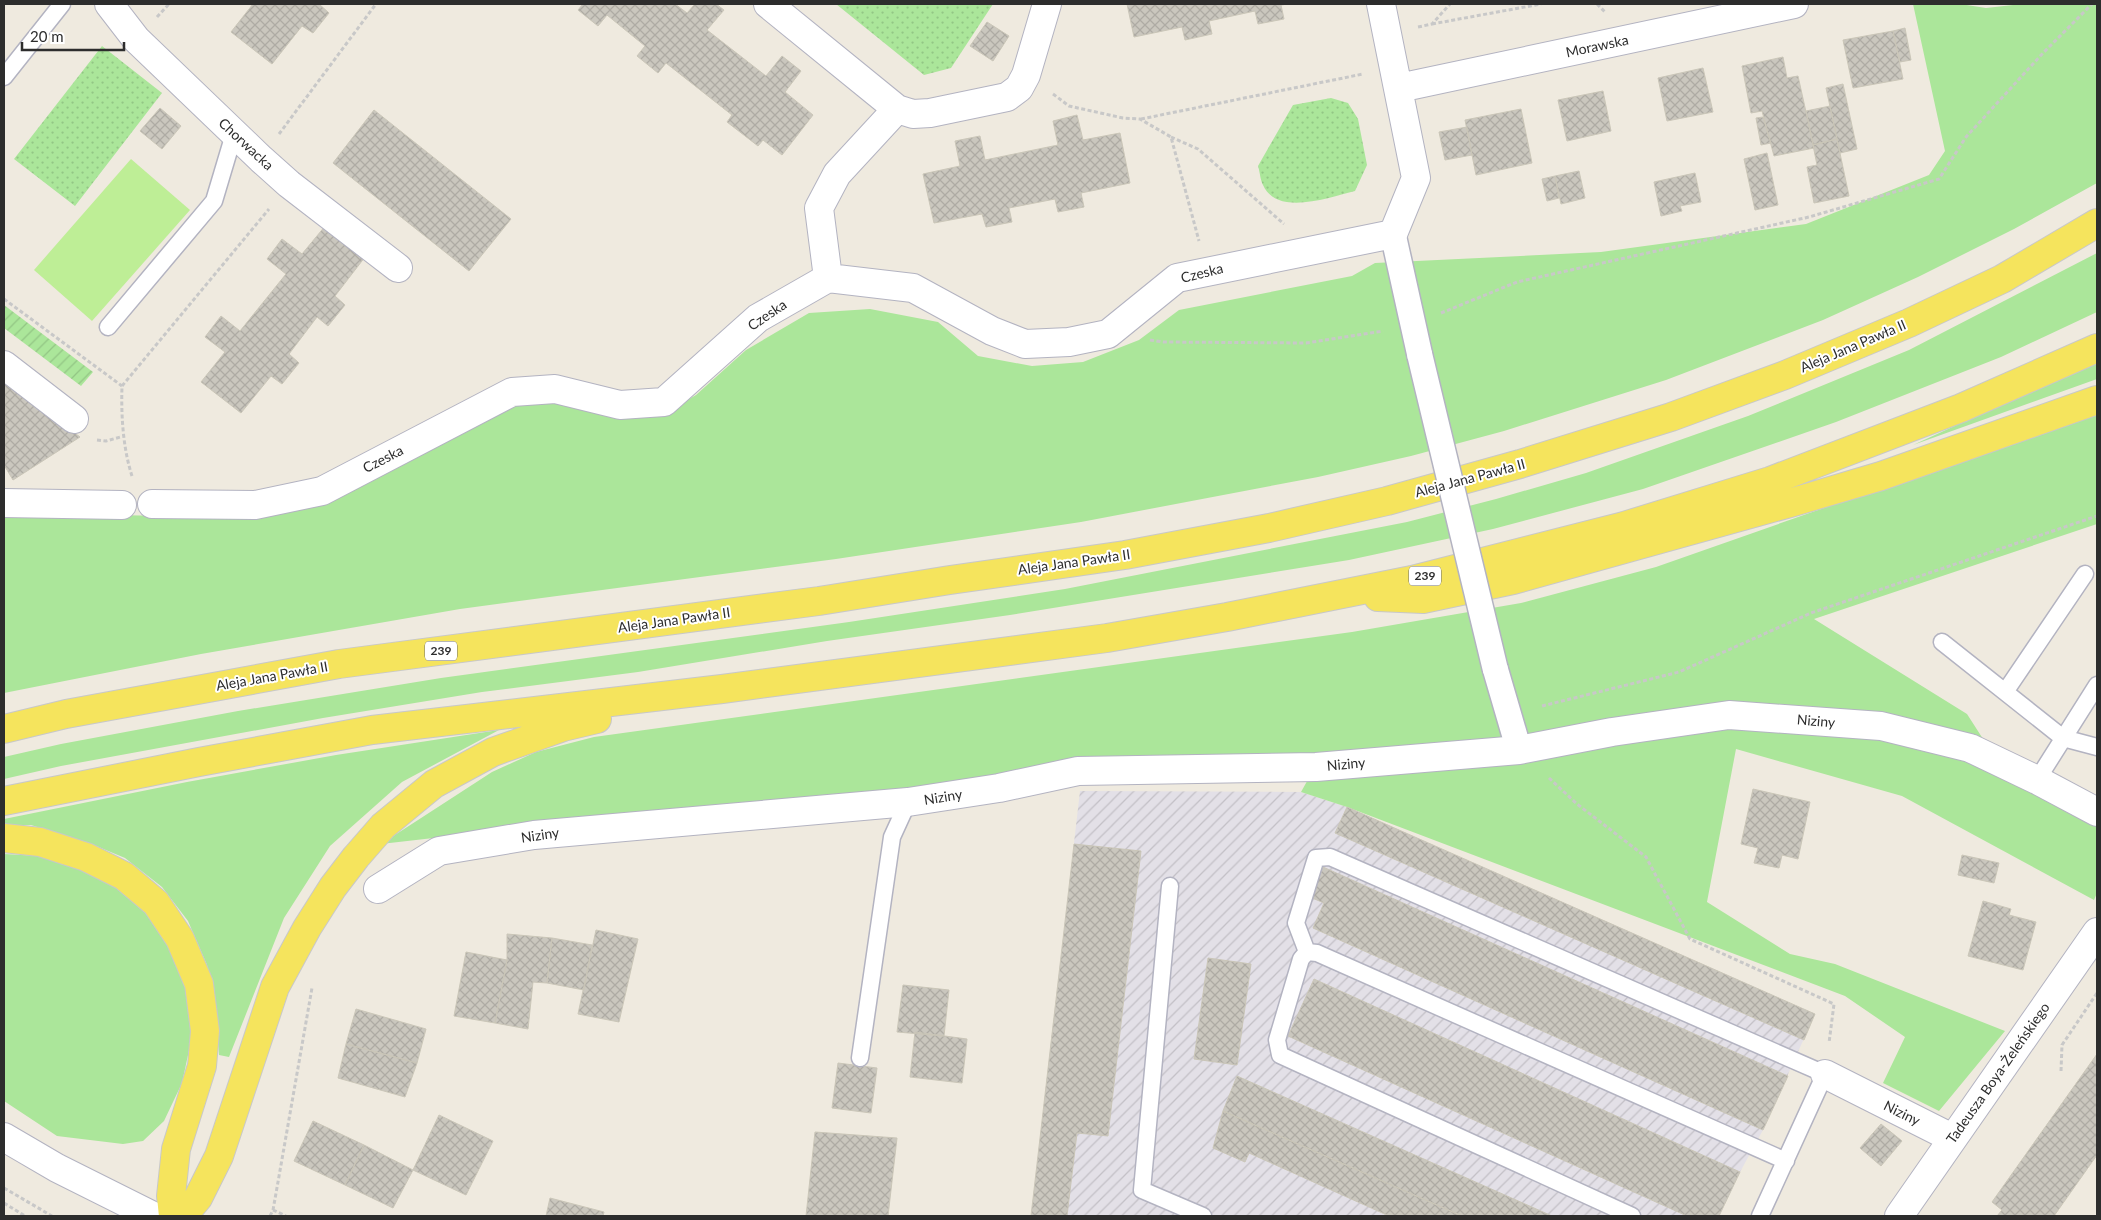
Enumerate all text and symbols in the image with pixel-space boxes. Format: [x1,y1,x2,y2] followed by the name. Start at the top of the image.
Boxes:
[22,20,125,52] scale bar
[30,27,64,45] text: 20 m
[1564,31,1630,60] street label: Morawska
[215,114,277,173] street label: Chorwacka
[1179,259,1225,286] street label: Czeska
[744,295,789,334] street label: Czeska
[1797,316,1908,376] street label: Aleja Jana Pawła II
[360,441,406,476] street label: Czeska
[1413,455,1527,500] street label: Aleja Jana Pawła II
[1017,545,1131,578] street label: Aleja Jana Pawła II
[1409,566,1441,586] road number: 239
[617,603,731,636] street label: Aleja Jana Pawła II
[425,641,457,660] road number: 239
[215,657,329,694] street label: Aleja Jana Pawła II
[1796,710,1837,731] street label: Niziny
[1326,753,1367,774] street label: Niziny
[923,785,964,808] street label: Niziny
[520,823,561,846] street label: Niziny
[1942,999,2053,1147] street label: Tadeusza Boya-Żeleńskiego
[1881,1096,1924,1129] street label: Niziny

